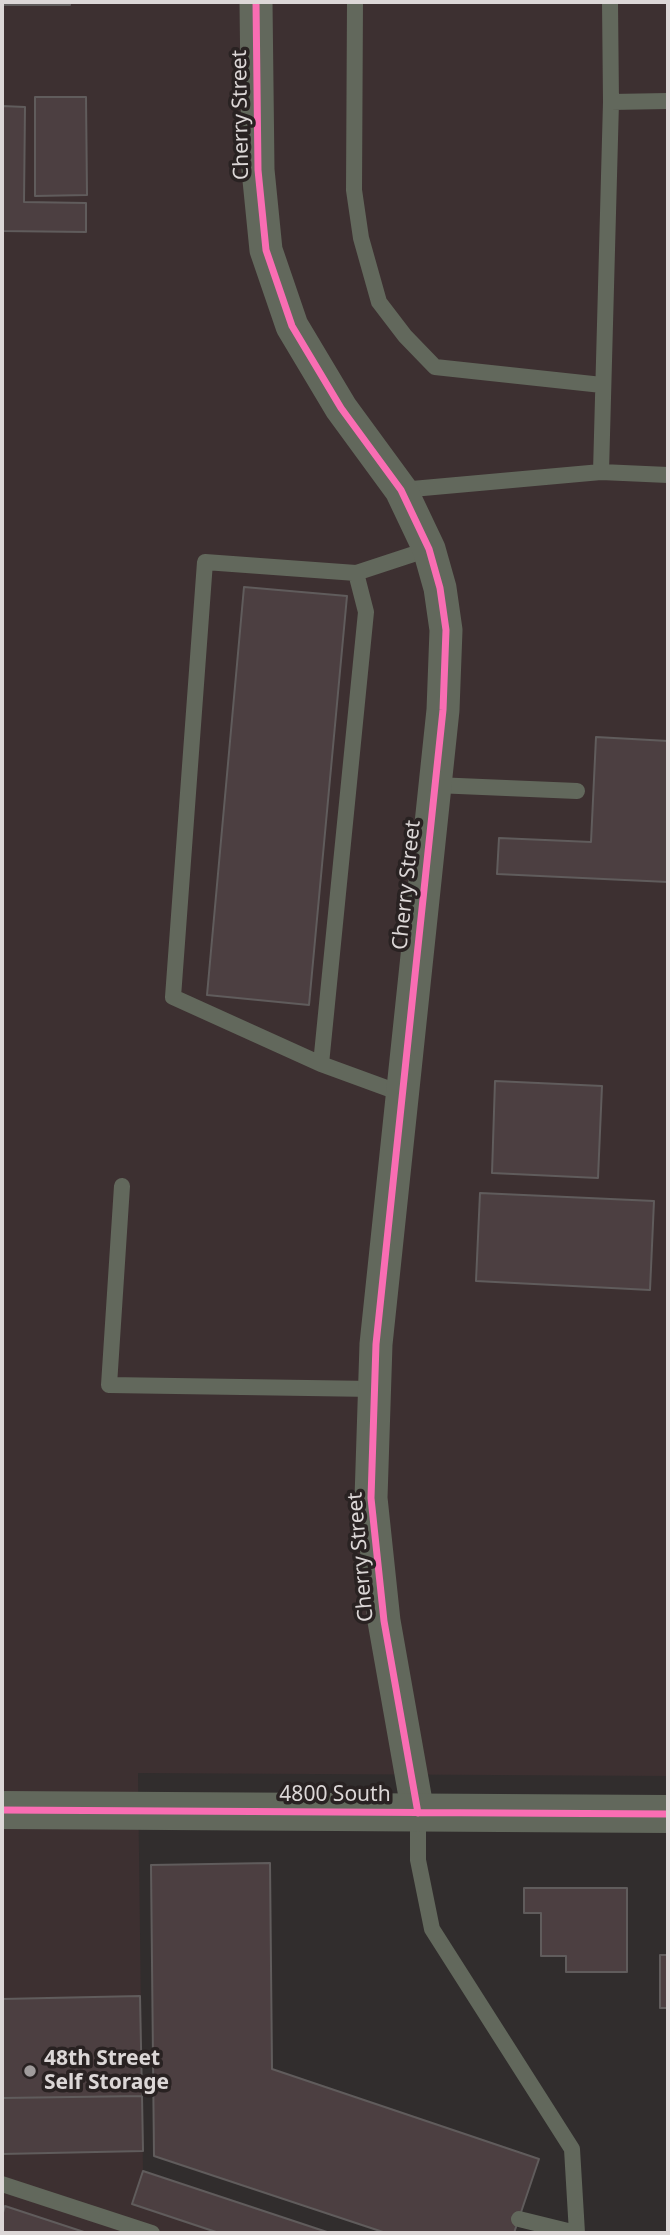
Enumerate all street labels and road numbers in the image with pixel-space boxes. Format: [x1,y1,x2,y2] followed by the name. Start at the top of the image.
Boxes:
[227,50,255,180] street label: Cherry Street
[388,819,426,951] street label: Cherry Street
[343,1491,379,1623] street label: Cherry Street
[279,1782,391,1808] street label: 4800 South

